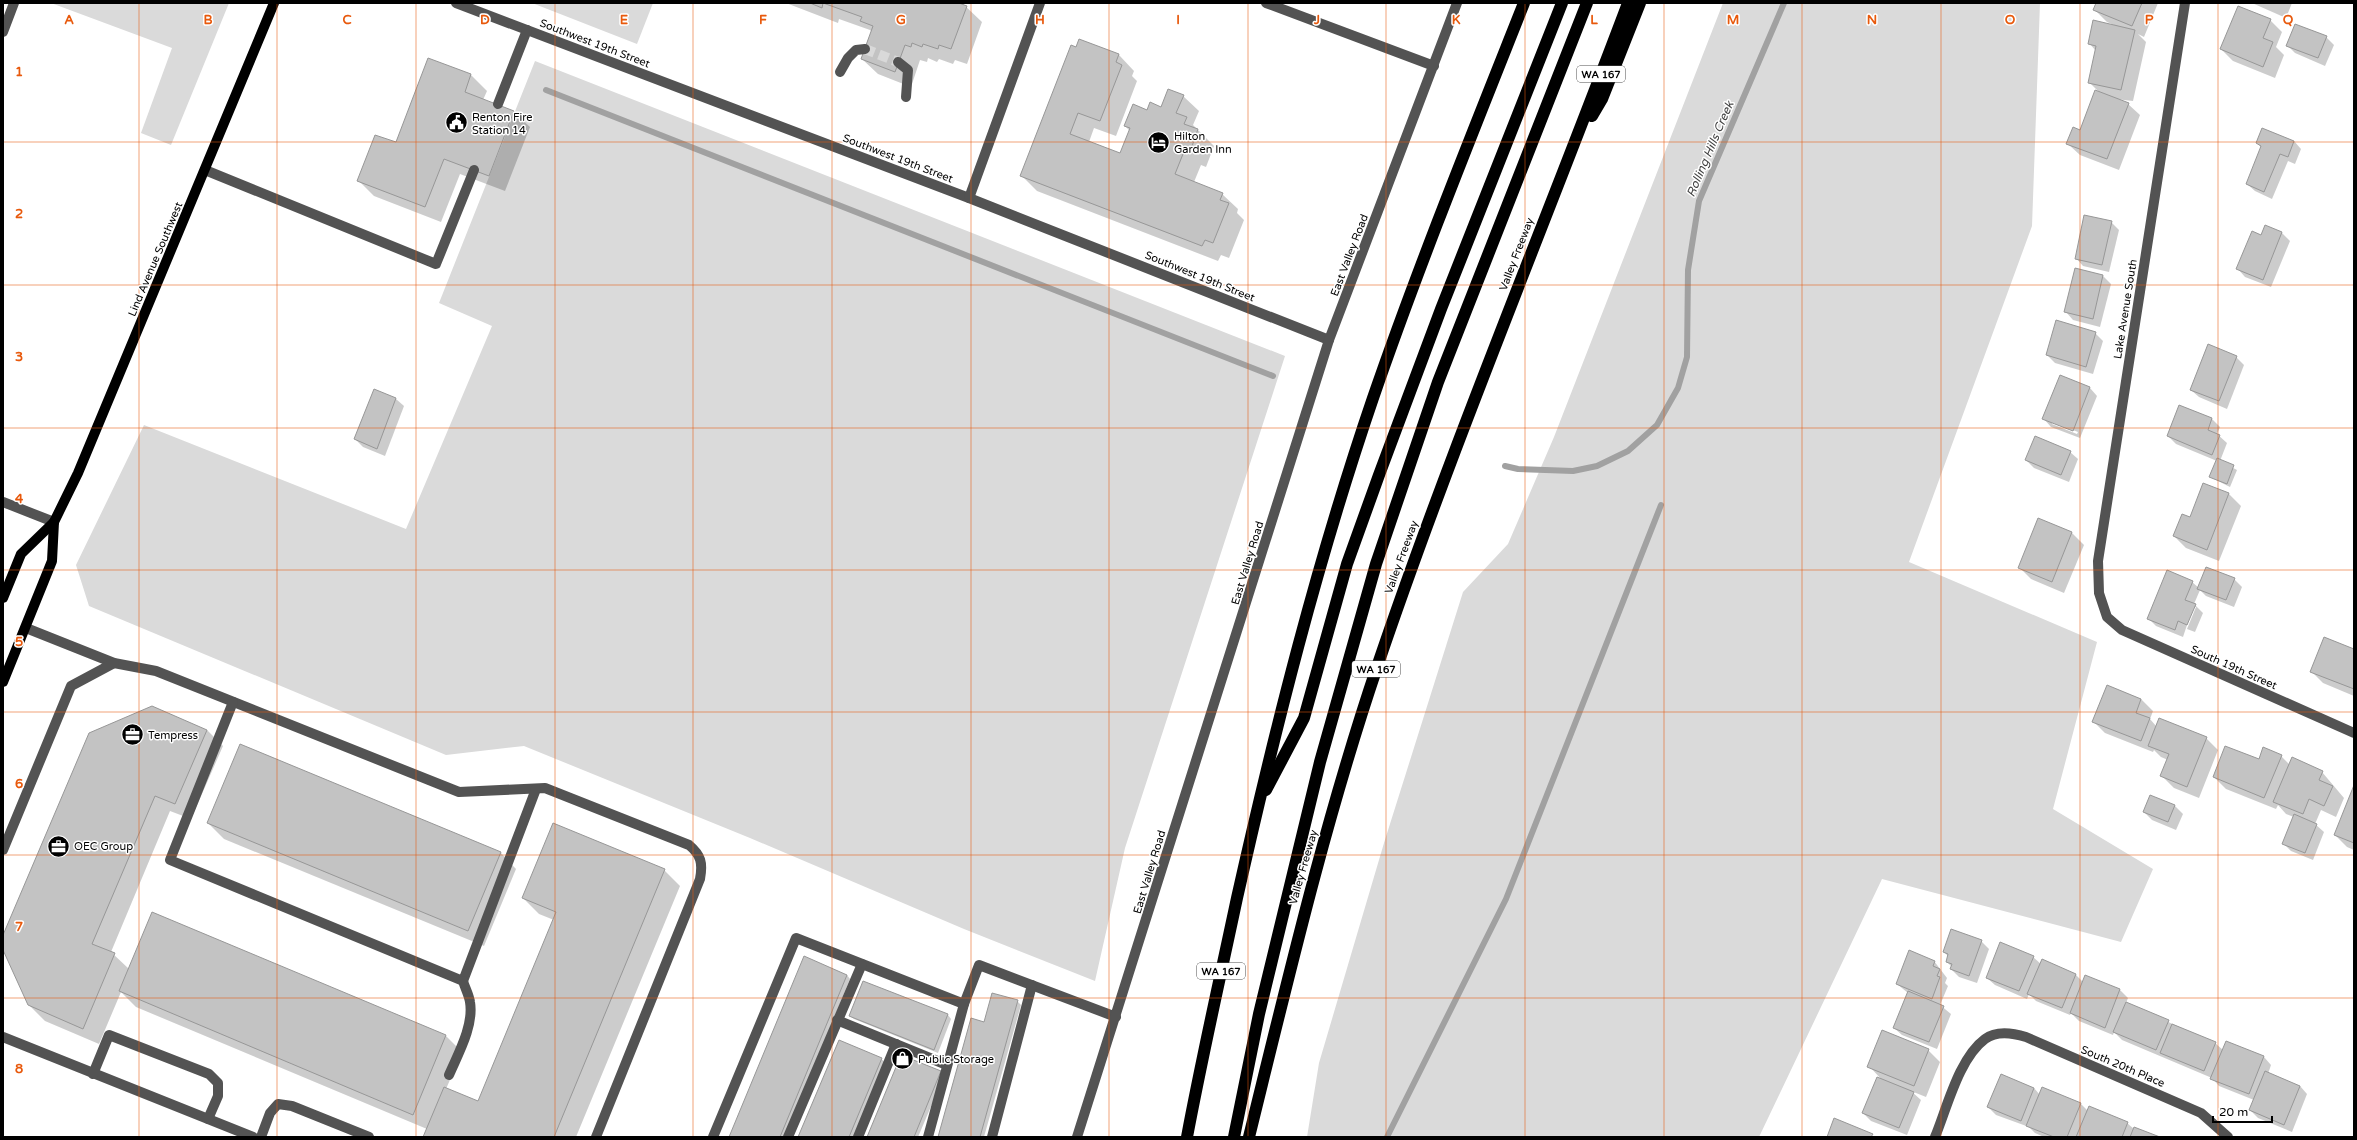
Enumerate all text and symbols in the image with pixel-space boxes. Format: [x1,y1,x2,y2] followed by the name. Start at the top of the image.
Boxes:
[64,12,74,28] text: A
[203,12,213,28] text: B
[342,12,352,28] text: C
[480,12,490,28] text: D
[620,12,628,28] text: E
[759,12,767,28] text: F
[896,12,906,28] text: G
[1035,12,1045,28] text: H
[1176,12,1180,28] text: I
[1313,12,1320,28] text: J
[1452,12,1461,28] text: K
[1590,12,1598,28] text: L
[1727,12,1739,28] text: M
[1867,12,1877,28] text: N
[2005,12,2016,28] text: O
[2145,12,2154,28] text: P
[2283,12,2294,28] text: Q
[538,16,652,71] street label: Southwest 19th Street
[15,64,23,80] text: 1
[1577,66,1625,82] road number: WA 167
[1684,98,1737,199] water label: Rolling Hills Creek
[443,110,469,136] public building icon: Renton Fire Station 14
[472,111,533,137] place label: Renton Fire Station 14
[1146,129,1172,155] hotel icon: Hilton Garden Inn
[1174,130,1232,156] place label: Hilton Garden Inn
[841,131,955,186] street label: Southwest 19th Street
[125,200,185,318] street label: Lind Avenue Southwest
[15,206,23,222] text: 2
[1328,212,1371,298] street label: East Valley Road
[1497,216,1536,293] street label: Valley Freeway
[1143,248,1257,304] street label: Southwest 19th Street
[2111,258,2140,360] street label: Lake Avenue South
[15,349,23,365] text: 3
[15,491,24,507] text: 4
[1382,519,1421,596] street label: Valley Freeway
[1229,520,1266,607] street label: East Valley Road
[15,634,23,650] text: 5
[2189,643,2279,692] street label: South 19th Street
[1352,661,1400,677] road number: WA 167
[120,722,146,748] office icon: Tempress
[148,729,198,742] place label: Tempress
[15,776,23,792] text: 6
[1287,828,1320,906] street label: Valley Freeway
[1131,829,1168,916] street label: East Valley Road
[45,833,71,859] office icon: OEC Group
[74,840,133,853] place label: OEC Group
[15,919,23,935] text: 7
[1197,963,1245,979] road number: WA 167
[2079,1043,2167,1090] street label: South 20th Place
[889,1046,915,1072] shop icon: Public Storage
[918,1053,994,1066] place label: Public Storage
[15,1061,23,1077] text: 8
[2213,1098,2272,1124] scale bar
[2219,1105,2248,1119] text: 20 m

